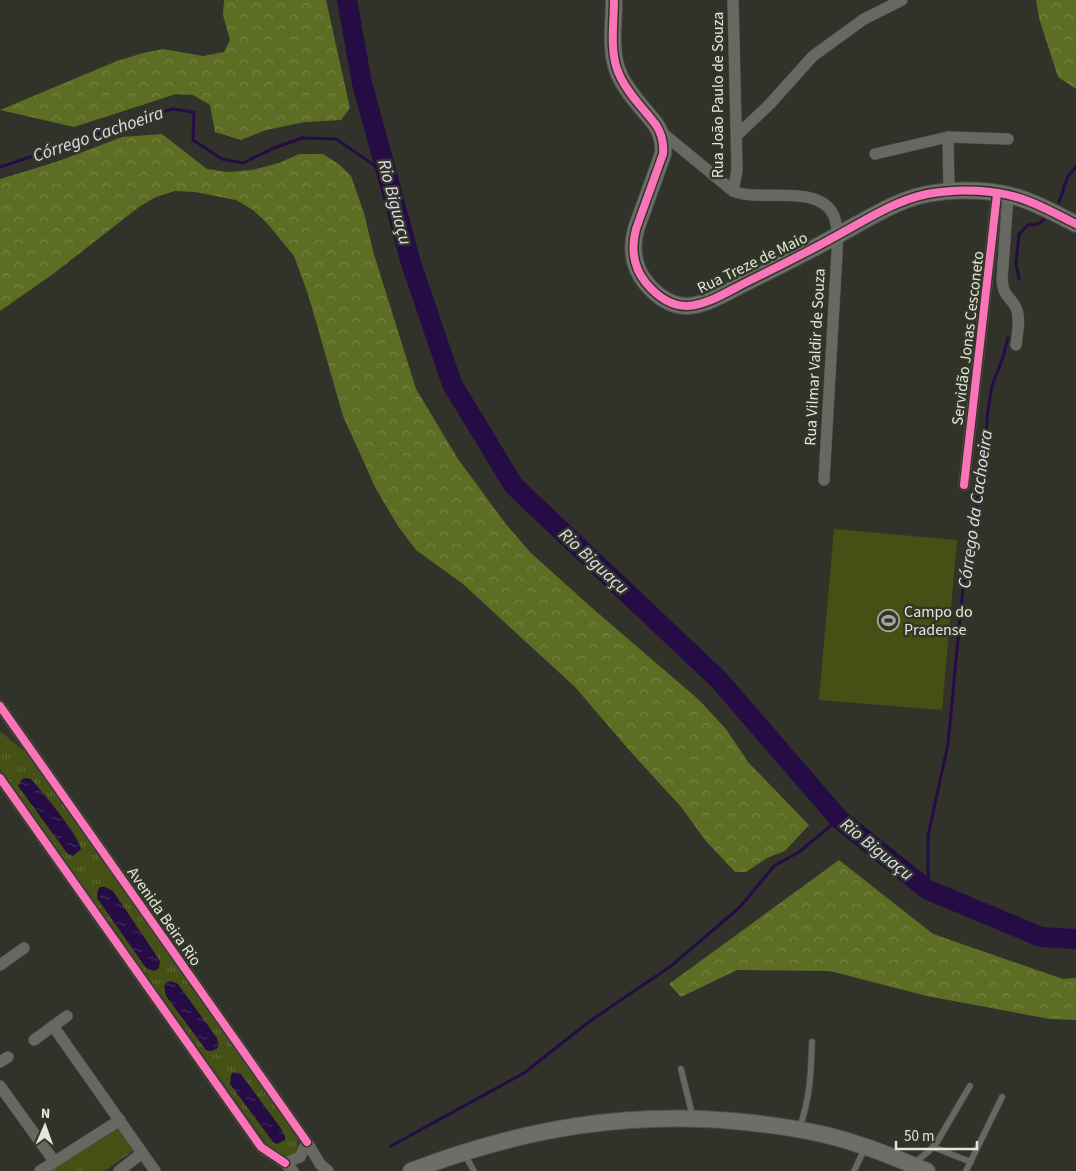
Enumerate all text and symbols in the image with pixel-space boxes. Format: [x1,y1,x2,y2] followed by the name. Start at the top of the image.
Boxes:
[707,12,729,178] street label: Rua João Paulo de Souza
[29,100,167,169] water label: Córrego Cachoeira
[371,157,418,248] water label: Rio Biguaçu
[694,227,811,299] street label: Rua Treze de Maio
[946,250,990,427] street label: Servidão Jonas Cesconeto
[799,268,831,446] street label: Rua Vilmar Valdir de Souza
[952,428,999,590] water label: Córrego da Cachoeira
[553,522,634,600] water label: Rio Biguaçu
[904,601,973,641] place label: Campo do Pradense
[876,608,900,632] sports icon: Campo do Pradense
[835,812,919,887] water label: Rio Biguaçu
[122,863,207,970] street label: Avenida Beira Rio
[20,1101,70,1151] north arrow
[40,1104,50,1124] text: N
[896,1118,977,1150] scale bar
[904,1126,934,1147] text: 50 m

